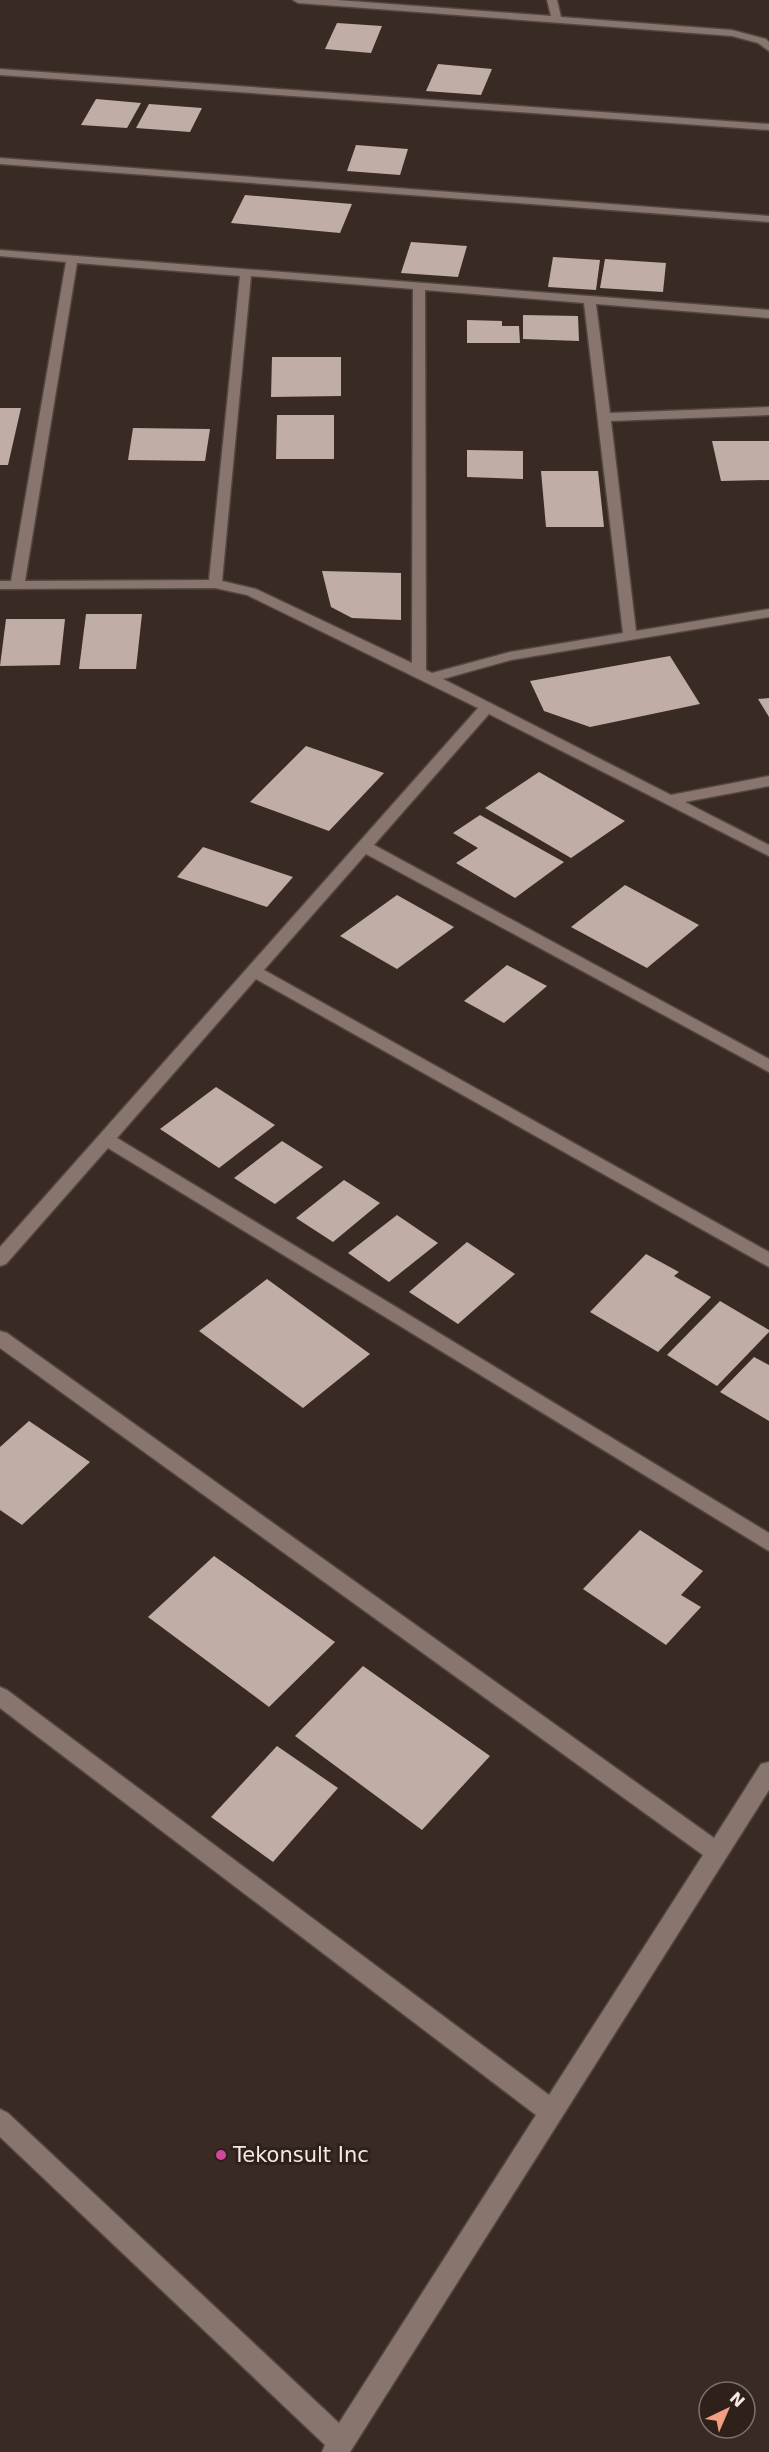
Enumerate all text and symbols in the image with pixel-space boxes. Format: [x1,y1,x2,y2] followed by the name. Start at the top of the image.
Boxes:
[232,2143,369,2167] place label: Tekonsult Inc
[214,2148,228,2162] marker: Tekonsult Inc
[697,2380,757,2440] north arrow
[726,2388,748,2411] text: N

